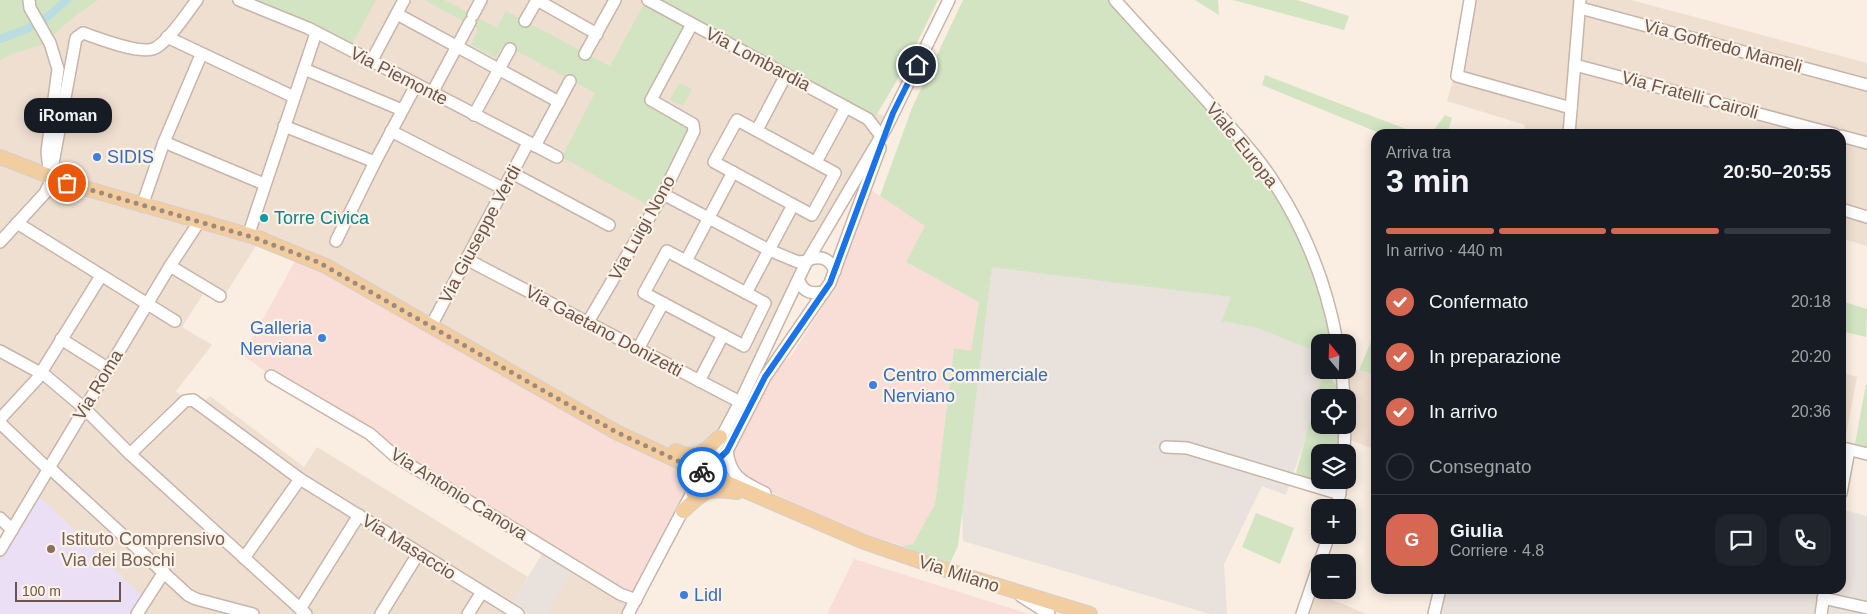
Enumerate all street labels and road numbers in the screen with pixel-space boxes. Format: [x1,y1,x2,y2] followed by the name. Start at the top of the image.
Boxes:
[1641,15,1805,77] street label: Via Goffredo Mameli
[702,23,815,95] street label: Via Lombardia
[347,43,451,109] street label: Via Piemonte
[1619,67,1761,123] street label: Via Fratelli Cairoli
[1202,99,1283,192] street label: Viale Europa
[435,161,525,307] street label: Via Giuseppe Verdi
[605,172,679,284] street label: Via Luigi Nono
[522,281,686,381] street label: Via Gaetano Donizetti
[69,345,127,424] street label: Via Roma
[387,444,532,545] street label: Via Antonio Canova
[358,510,460,584] street label: Via Masaccio
[916,552,1002,596] street label: Via Milano

